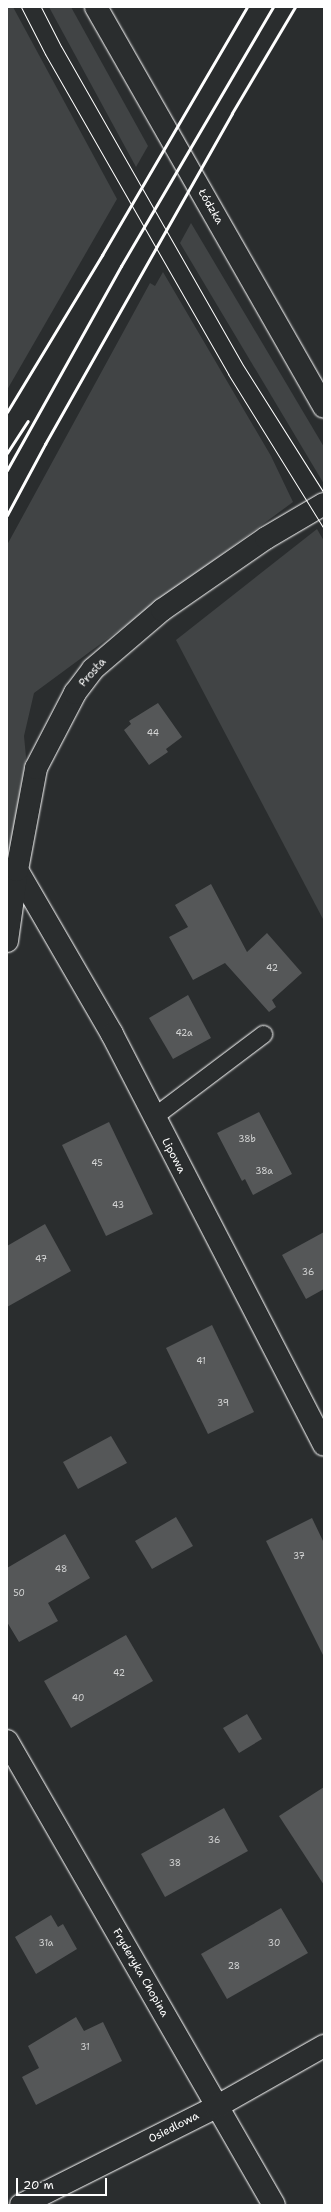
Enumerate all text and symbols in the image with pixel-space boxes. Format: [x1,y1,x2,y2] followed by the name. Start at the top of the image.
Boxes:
[195,187,225,227] street label: Łódzka
[77,656,109,690] street label: Prosta
[147,728,159,738] house number: 44
[266,963,278,973] house number: 42
[175,1028,193,1038] house number: 42a
[238,1134,256,1144] house number: 38b
[158,1136,188,1176] street label: Lipowa
[91,1158,103,1168] house number: 45
[255,1166,273,1176] house number: 38a
[112,1200,124,1210] house number: 43
[35,1254,47,1264] house number: 47
[302,1267,314,1277] house number: 36
[196,1356,206,1366] house number: 41
[217,1398,229,1408] house number: 39
[293,1551,305,1561] house number: 37
[55,1564,67,1574] house number: 48
[13,1588,25,1598] house number: 50
[113,1668,125,1678] house number: 42
[72,1693,84,1703] house number: 40
[208,1835,220,1845] house number: 36
[169,1858,181,1868] house number: 38
[109,1926,171,2020] street label: Fryderyka Chopina
[39,1938,53,1948] house number: 31a
[268,1938,280,1948] house number: 30
[228,1961,240,1971] house number: 28
[80,2042,90,2052] house number: 31
[147,2110,201,2146] street label: Osiedlowa
[18,2170,109,2196] scale bar
[23,2177,54,2193] text: 20 m

